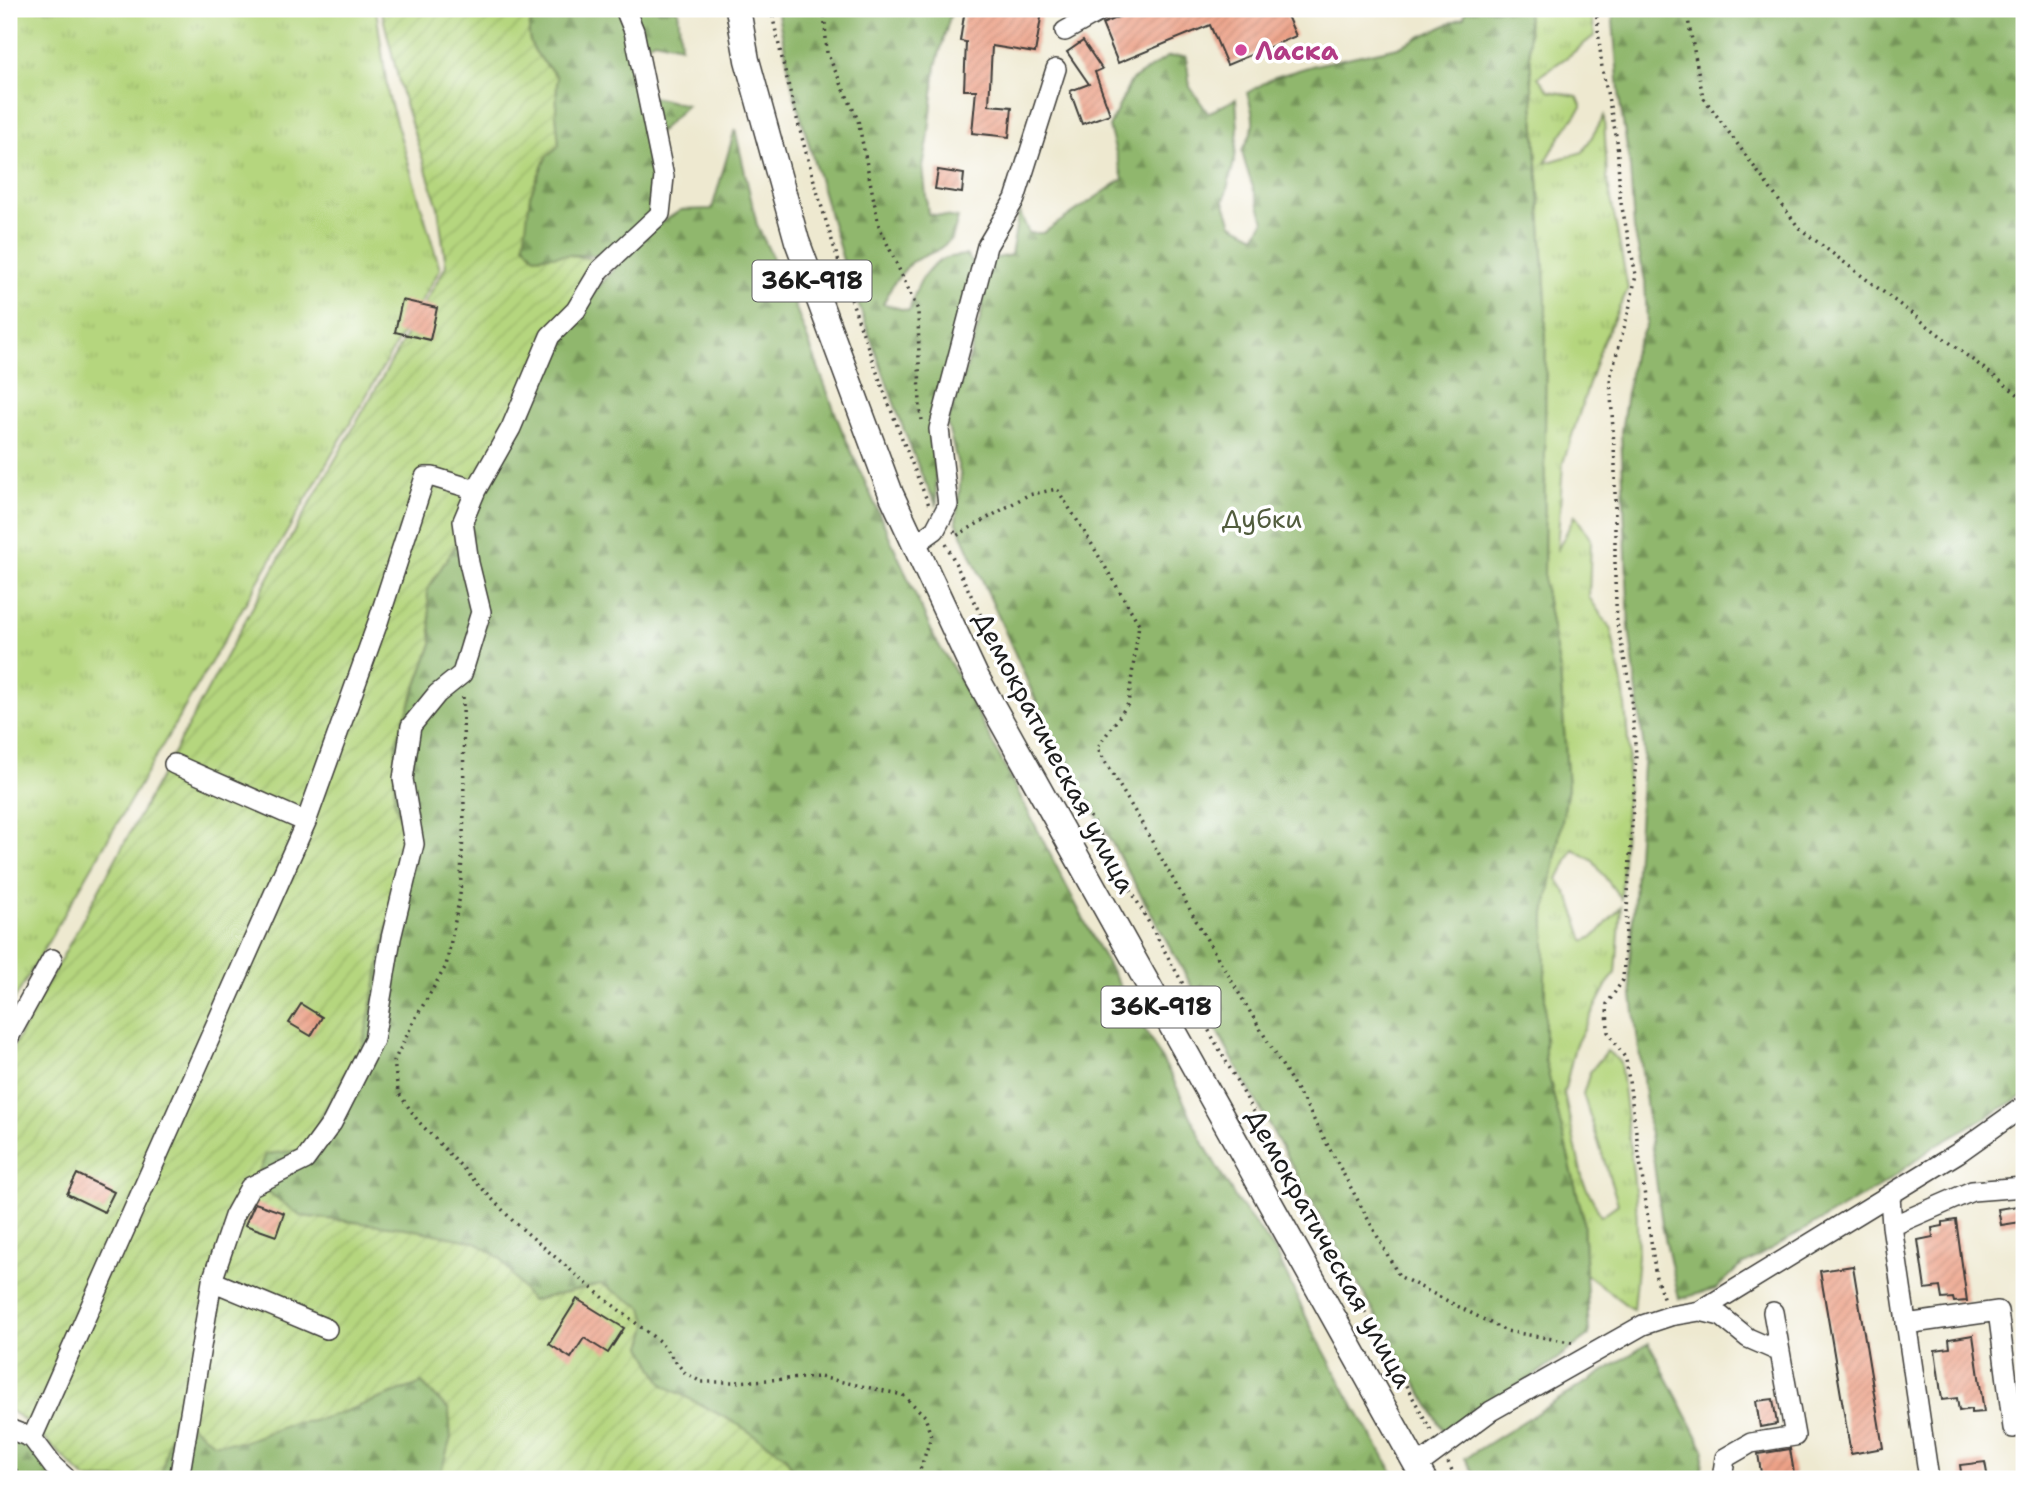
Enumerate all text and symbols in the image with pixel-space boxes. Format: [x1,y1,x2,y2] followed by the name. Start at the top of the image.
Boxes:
[1255,33,1339,68] place label: Ласка
[1233,42,1249,58] marker: Ласка
[752,260,872,302] road number: 36К-918
[1222,501,1302,536] park label: Дубки
[966,605,1144,899] street label: Демократическая улица
[1102,987,1220,1028] road number: 36К-918
[1238,1102,1422,1394] street label: Демократическая улица

